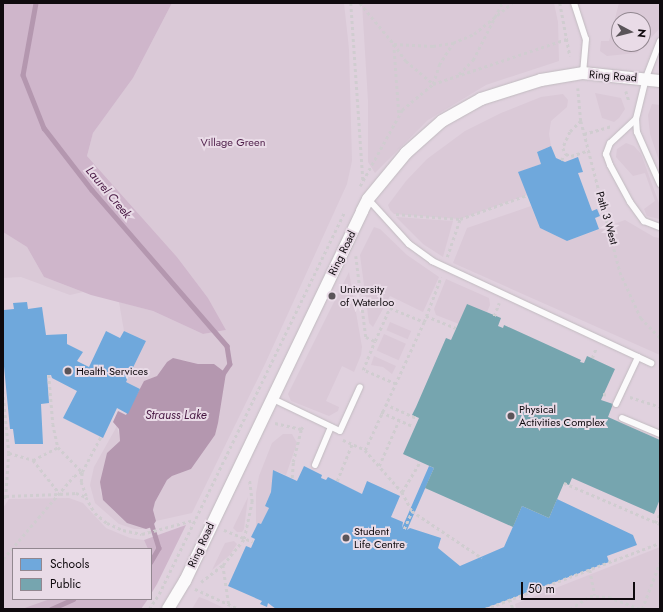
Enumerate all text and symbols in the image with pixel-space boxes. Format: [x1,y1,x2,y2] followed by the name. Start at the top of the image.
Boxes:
[611,12,651,52] north arrow
[633,28,650,39] text: N
[589,68,637,84] street label: Ring Road
[201,135,265,149] park label: Village Green
[82,164,134,222] water label: Laurel Creek
[593,190,621,246] street label: Path 3 West
[326,228,358,278] street label: Ring Road
[340,283,394,309] place label: University of Waterloo
[327,291,337,301] marker: University of Waterloo
[76,364,148,378] place label: Health Services
[63,366,73,376] marker: Health Services
[519,403,605,429] place label: Physical Activities Complex
[145,409,207,423] water label: Strauss Lake
[506,411,516,421] marker: Physical Activities Complex
[185,520,217,570] street label: Ring Road
[354,525,405,551] place label: Student Life Centre
[341,533,351,543] marker: Student Life Centre
[12,548,152,600] legend
[50,555,89,573] text: Schools
[523,574,637,600] scale bar
[50,575,81,593] text: Public
[528,580,555,598] text: 50 m

